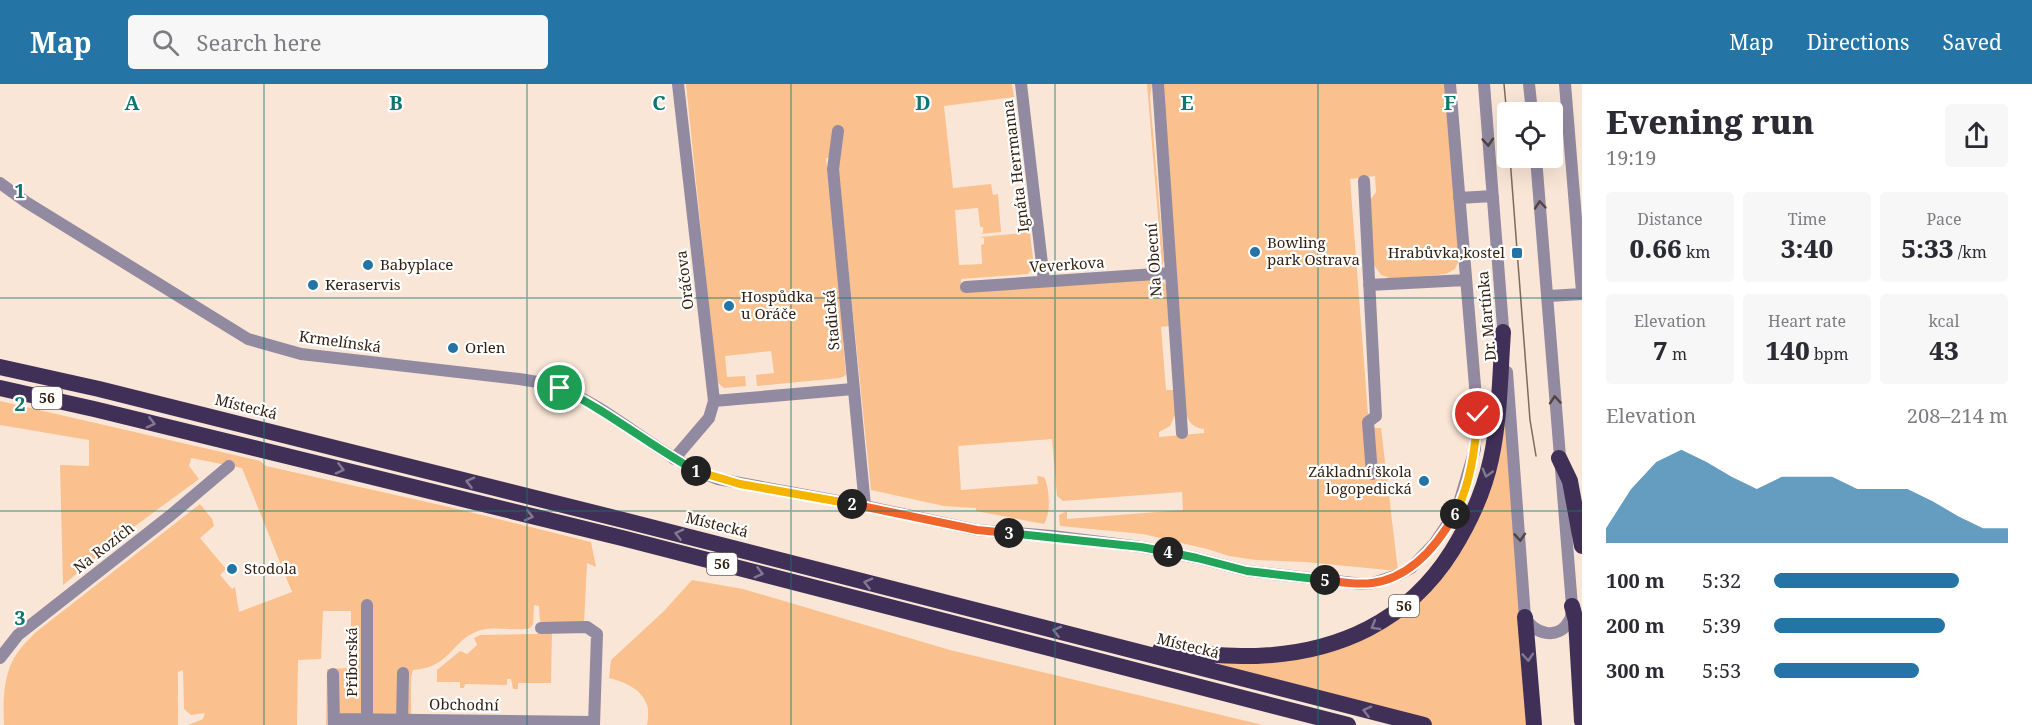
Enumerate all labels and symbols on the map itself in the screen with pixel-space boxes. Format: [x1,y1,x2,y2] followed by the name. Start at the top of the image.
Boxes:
[124,89,140,116] text: A
[389,89,403,116] text: B
[652,89,666,116] text: C
[915,89,931,116] text: D
[1180,89,1194,116] text: E
[1444,89,1456,116] text: F
[997,99,1033,234] street label: Ignáta Herrmanna
[1482,138,1495,147] one-way arrow
[14,177,26,204] text: 1
[1534,201,1547,210] one-way arrow
[1140,222,1166,298] street label: Na Obecní
[1267,232,1360,269] place label: Bowling park Ostrava
[1388,242,1505,262] place label: Hrabůvka,kostel
[1248,245,1262,259] marker: Bowling park Ostrava
[1510,246,1524,260] marker: Hrabůvka,kostel
[670,249,698,311] street label: Oráčova
[1029,251,1105,277] street label: Veverkova
[380,254,453,274] place label: Babyplace
[361,258,375,272] marker: Babyplace
[1472,270,1500,362] street label: Dr. Martínka
[325,274,401,294] place label: Keraservis
[306,278,320,292] marker: Keraservis
[741,286,813,323] place label: Hospůdka u Oráče
[818,289,844,351] street label: Stadická
[722,299,736,313] marker: Hospůdka u Oráče
[298,325,383,357] street label: Krmelínská
[465,337,506,357] place label: Orlen
[446,341,460,355] marker: Orlen
[534,362,585,413] pin
[32,387,62,409] road number: 56
[1452,388,1503,439] pin
[213,389,279,423] street label: Místecká
[14,390,26,417] text: 2
[1549,395,1562,404] one-way arrow
[145,415,155,428] one-way arrow
[681,456,711,486] pin: 1
[1308,461,1412,498] place label: Základní škola logopedická
[335,462,345,475] one-way arrow
[1482,468,1495,478] one-way arrow
[1417,474,1431,488] marker: Základní škola logopedická
[465,476,475,489] one-way arrow
[837,489,867,519] pin: 2
[1440,499,1470,529] pin: 6
[684,507,750,541] street label: Místecká
[524,508,534,521] one-way arrow
[69,517,138,577] street label: Na Rozích
[994,518,1024,548] pin: 3
[675,529,685,542] one-way arrow
[1513,532,1526,541] one-way arrow
[1153,537,1183,567] pin: 4
[707,553,737,575] road number: 56
[244,558,297,578] place label: Stodola
[225,562,239,576] marker: Stodola
[1310,565,1340,595] pin: 5
[754,566,764,579] one-way arrow
[863,577,873,590] one-way arrow
[1389,595,1419,617] road number: 56
[14,604,26,631] text: 3
[1370,618,1381,630] one-way arrow
[1052,626,1062,639] one-way arrow
[341,627,361,697] street label: Příborská
[1155,628,1221,662] street label: Místecká
[1522,652,1535,661] one-way arrow
[429,693,499,715] street label: Obchodní
[1362,705,1372,718] one-way arrow

